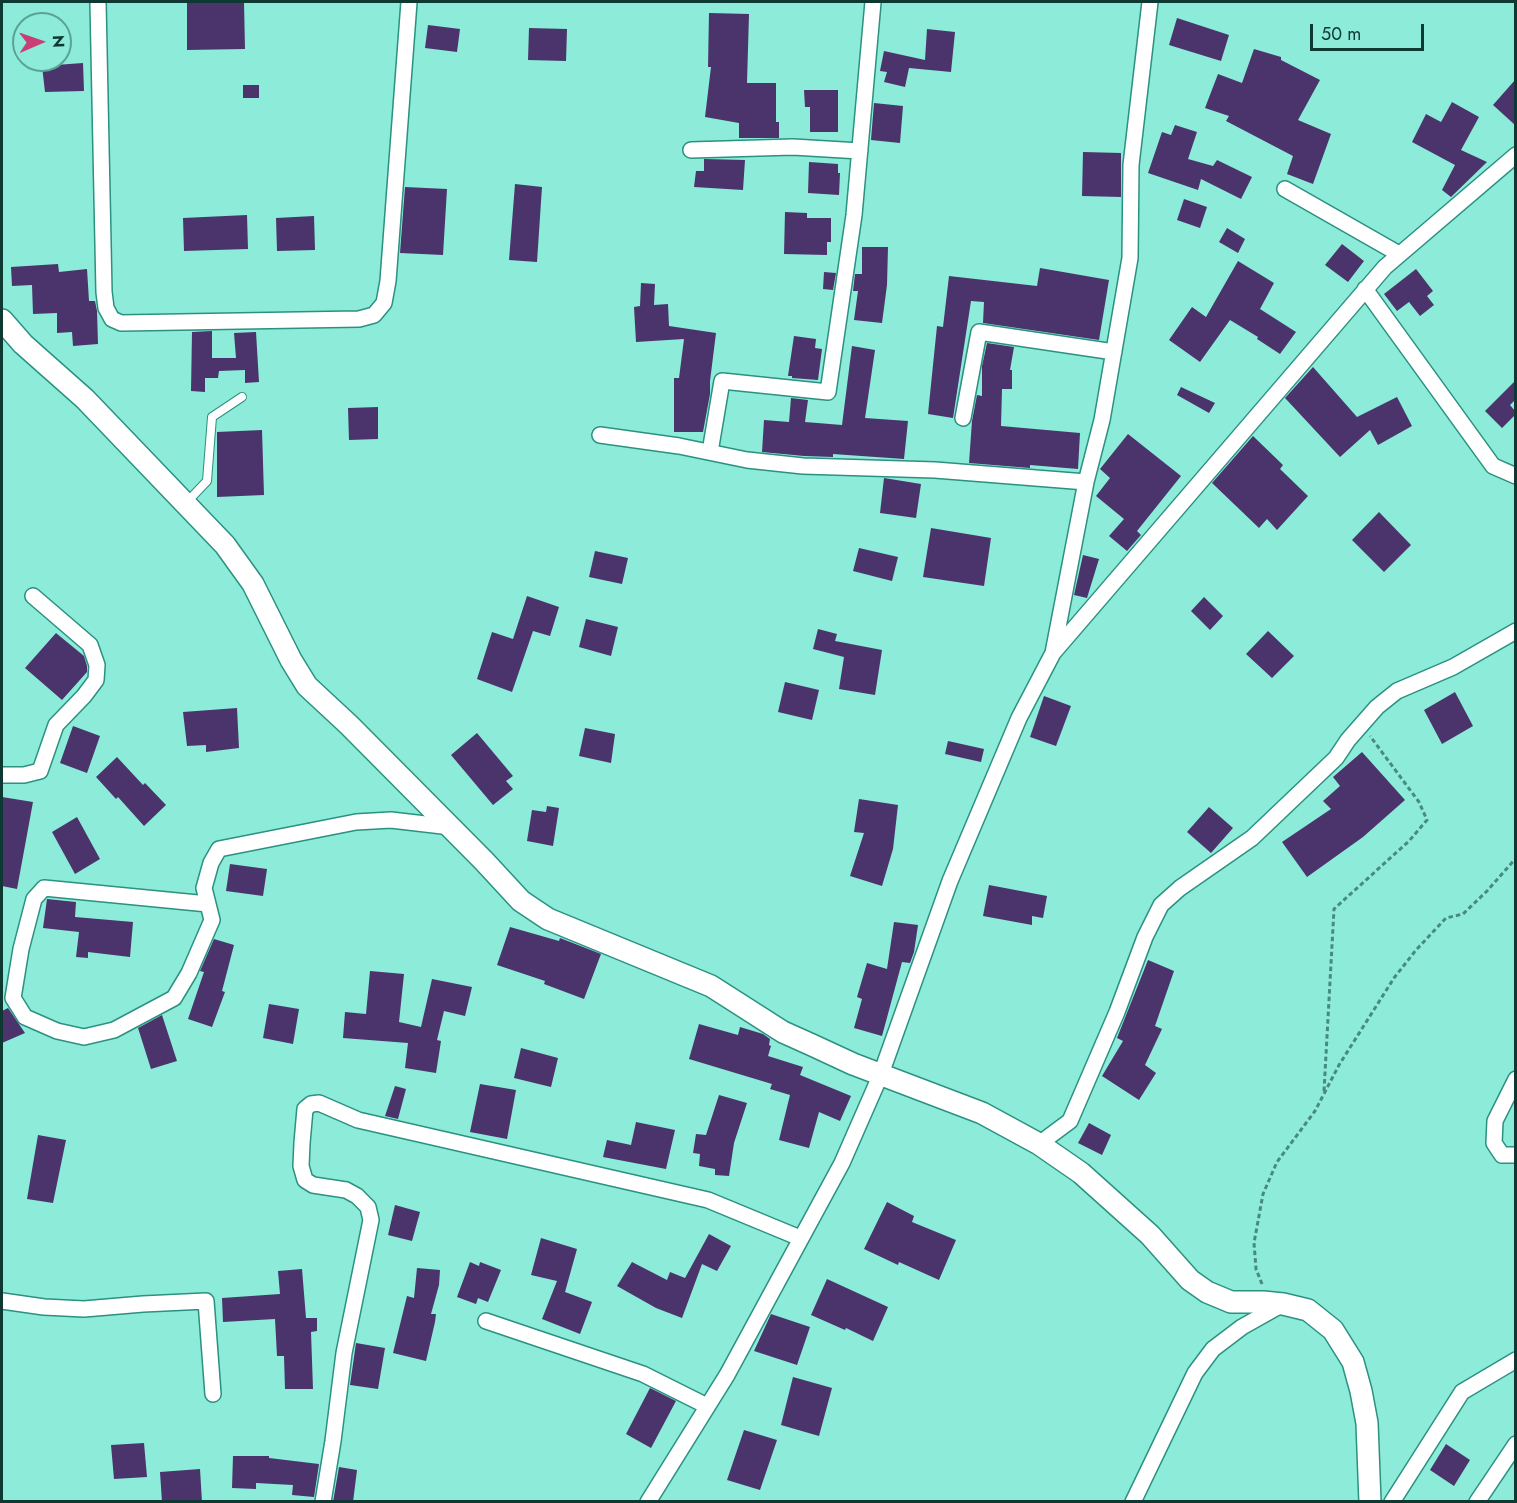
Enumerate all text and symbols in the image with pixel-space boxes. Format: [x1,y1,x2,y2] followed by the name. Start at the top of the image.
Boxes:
[12,12,72,72] north arrow
[1313,12,1427,50] scale bar
[1321,21,1361,47] text: 50 m
[47,35,70,48] text: N

